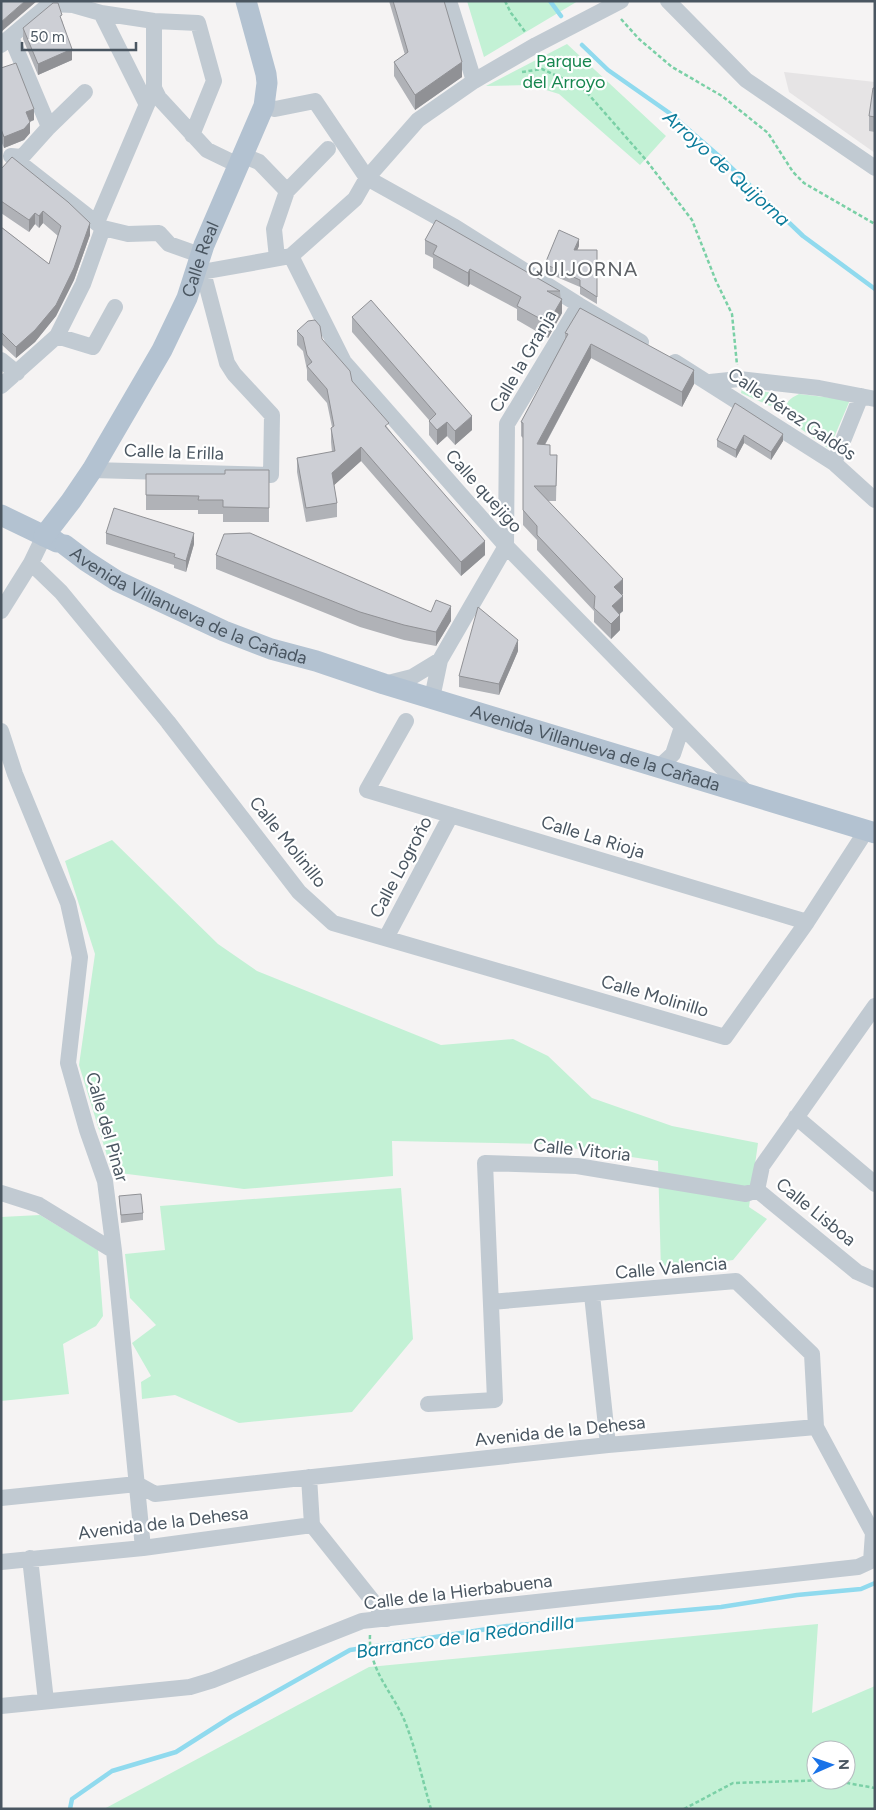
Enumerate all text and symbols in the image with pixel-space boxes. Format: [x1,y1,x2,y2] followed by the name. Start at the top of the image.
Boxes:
[22,20,136,52] scale bar
[30,28,65,46] text: 50 m
[522,50,606,93] park label: Parque del Arroyo
[658,105,795,231] water label: Arroyo de Quijorna
[177,218,224,300] street label: Calle Real
[528,257,638,281] district label: QUIJORNA
[485,306,561,416] street label: Calle la Granja
[724,363,860,465] street label: Calle Pérez Galdós
[124,439,224,465] street label: Calle la Erilla
[441,445,527,537] street label: Calle quejigo
[66,542,310,669] street label: Avenida Villanueva de la Cañada
[468,700,723,796] street label: Avenida Villanueva de la Cañada
[245,792,331,892] street label: Calle Molinillo
[539,811,647,863] street label: Calle La Rioja
[365,813,437,921] street label: Calle Logroño
[599,970,711,1022] street label: Calle Molinillo
[81,1070,133,1184] street label: Calle del Pinar
[532,1134,632,1166] street label: Calle Vitoria
[772,1173,860,1251] street label: Calle Lisboa
[614,1252,728,1284] street label: Calle Valencia
[474,1411,646,1451] street label: Avenida de la Dehesa
[77,1502,249,1544] street label: Avenida de la Dehesa
[362,1570,554,1614] street label: Calle de la Hierbabuena
[355,1610,576,1663] water label: Barranco de la Redondilla
[806,1740,856,1790] north arrow
[835,1759,852,1770] text: N

